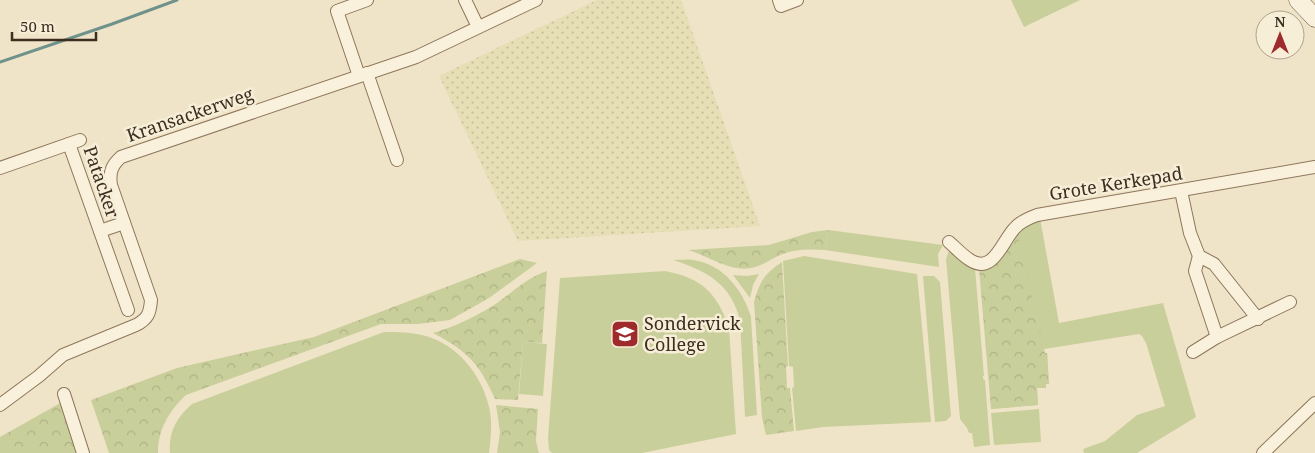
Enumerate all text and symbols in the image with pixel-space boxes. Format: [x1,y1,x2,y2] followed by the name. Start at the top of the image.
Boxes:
[12,10,96,42] scale bar
[1255,10,1305,60] north arrow
[1274,12,1286,31] text: N
[20,16,55,36] text: 50 m
[123,81,257,147] street label: Kransackerweg
[78,142,126,221] street label: Patacker
[1047,161,1184,205] street label: Grote Kerkepad
[644,311,741,356] place label: Sondervick College
[610,319,640,349] school or university icon: Sondervick College

